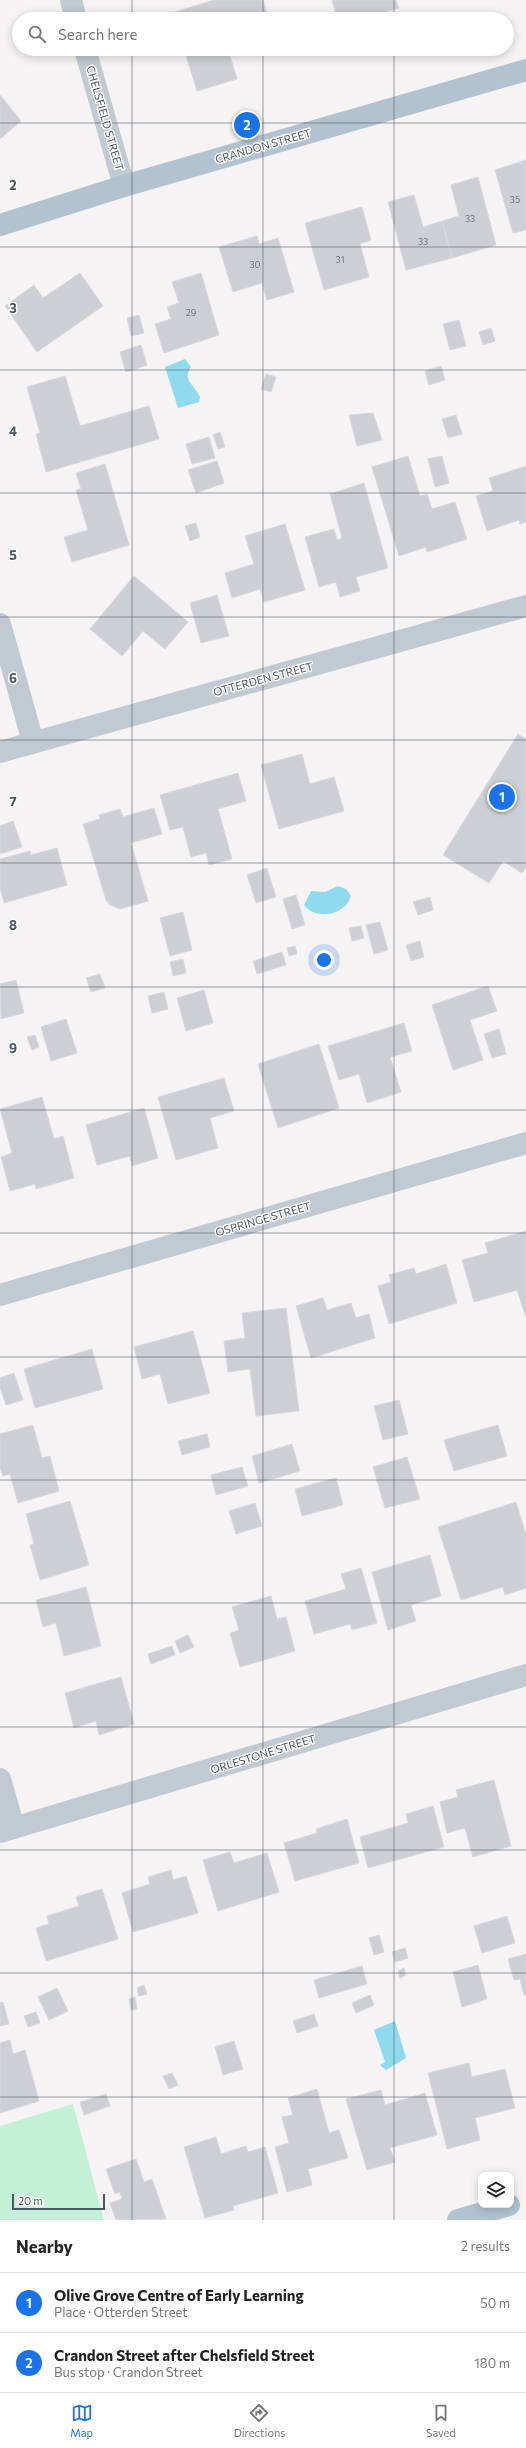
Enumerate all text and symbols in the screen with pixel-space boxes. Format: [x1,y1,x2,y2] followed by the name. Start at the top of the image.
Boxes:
[12,12,514,56] search box
[26,23,48,45] icon: search
[58,25,137,43] text: Search here
[84,64,127,172] street label: CHELSFIELD STREET
[234,110,260,140] pin: 2
[213,126,312,165] street label: CRANDON STREET
[9,177,17,193] text: 2
[510,194,520,205] house number: 35
[465,213,475,224] house number: 33
[418,236,428,247] house number: 33
[336,254,344,265] house number: 31
[249,259,261,270] house number: 30
[9,300,17,316] text: 3
[186,307,196,318] house number: 29
[9,423,17,439] text: 4
[9,547,17,563] text: 5
[212,659,314,698] street label: OTTERDEN STREET
[9,670,17,686] text: 6
[489,782,515,812] pin: 1
[9,793,17,809] text: 7
[9,917,17,933] text: 8
[314,950,334,970] your location
[9,1040,17,1056] text: 9
[214,1199,312,1238] street label: OSPRINGE STREET
[209,1731,317,1776] street label: ORLESTONE STREET
[478,2172,514,2208] map controls
[478,2172,514,2208] button: layers
[12,2192,105,2211] scale bar
[18,2194,43,2207] text: 20 m
[16,2236,73,2257] text: Nearby
[461,2238,510,2254] text: 2 results
[54,2286,304,2304] text: Olive Grove Centre of Early Learning
[26,2295,32,2311] text: 1
[480,2295,510,2311] text: 50 m
[54,2304,188,2320] text: Place · Otterden Street
[54,2346,315,2364] text: Crandon Street after Chelsfield Street
[25,2355,33,2371] text: 2
[474,2355,510,2371] text: 180 m
[54,2364,203,2380] text: Bus stop · Crandon Street
[70,2402,93,2439] tab: Map
[234,2402,285,2439] tab: Directions
[426,2402,456,2439] tab: Saved

